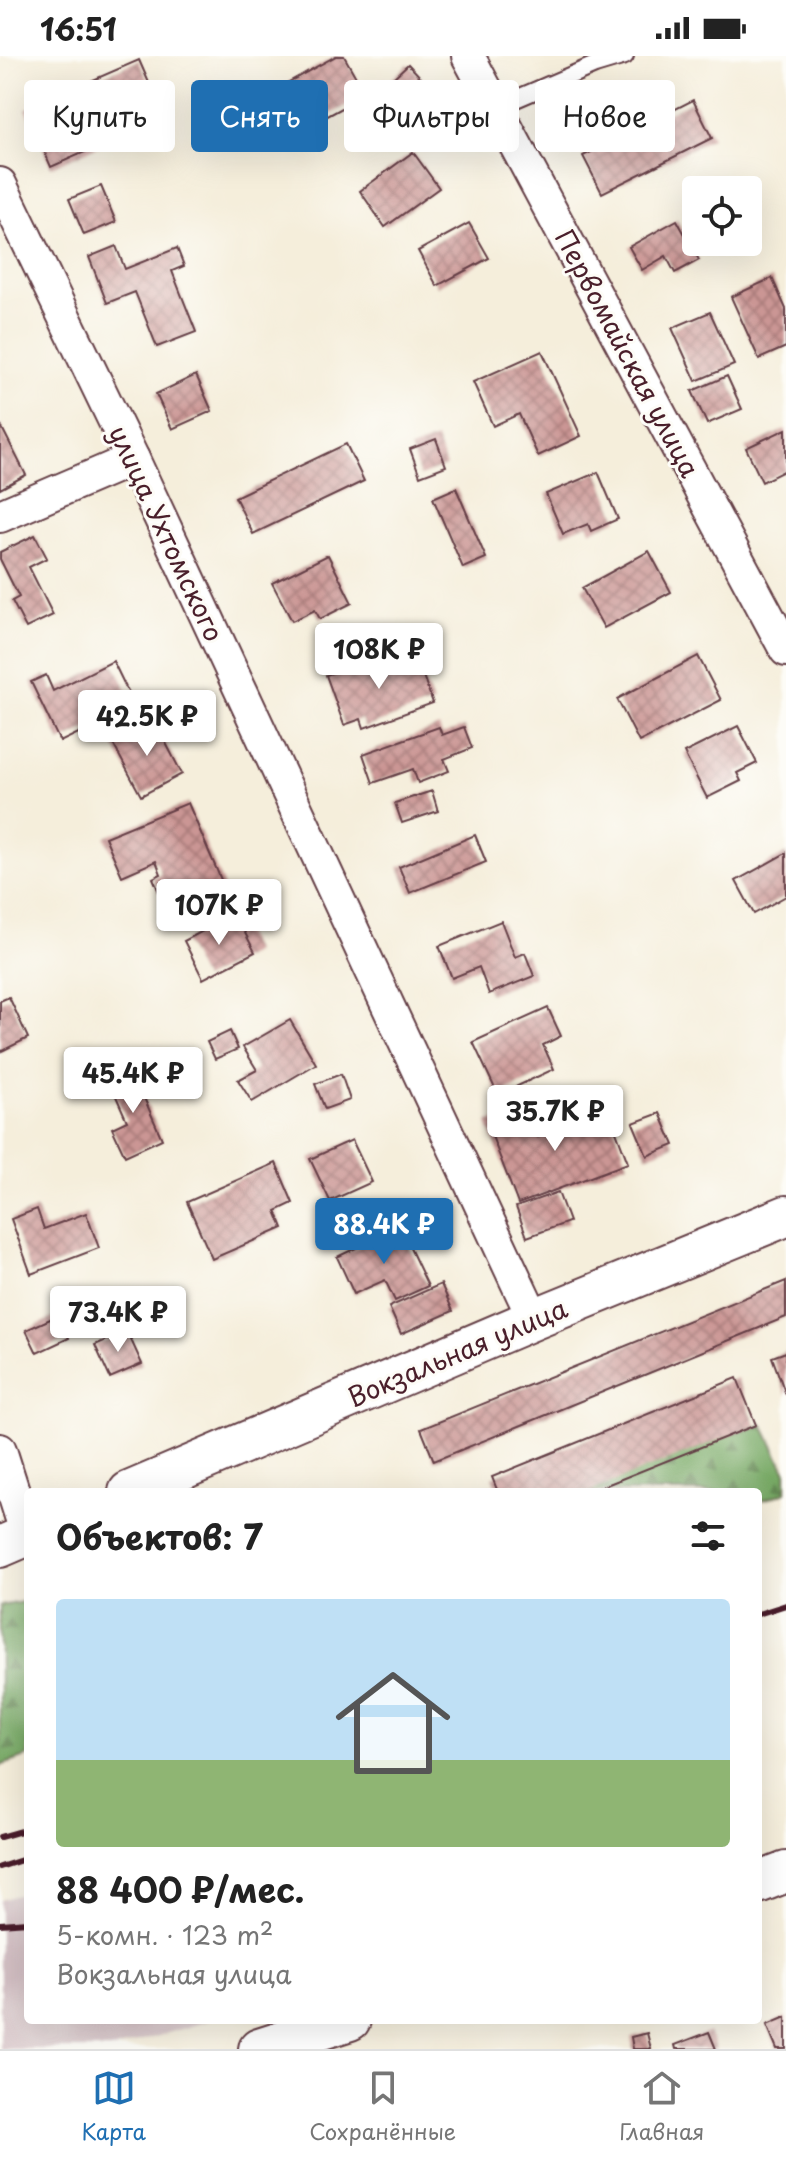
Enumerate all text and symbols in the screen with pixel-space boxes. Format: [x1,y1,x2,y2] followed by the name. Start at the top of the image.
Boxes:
[40,6,116,51] text: 16:51
[24,80,175,152] chip: Купить
[191,80,328,152] chip: Снять
[344,80,519,152] chip: Фильтры
[535,80,675,152] chip: Новое
[682,176,762,256] map controls
[682,176,762,256] button: locate
[546,222,710,484] street label: Первомайская улица
[100,418,234,648] street label: улица Ухтомского
[314,623,444,691] pin: 108K ₽
[333,629,425,668] text: 108K ₽
[73,690,221,758] pin: 42.5K ₽
[96,696,198,735] text: 42.5K ₽
[154,879,284,947] pin: 107K ₽
[174,885,264,924] text: 107K ₽
[59,1047,207,1115] pin: 45.4K ₽
[82,1053,184,1092] text: 45.4K ₽
[481,1085,629,1153] pin: 35.7K ₽
[505,1091,605,1130] text: 35.7K ₽
[310,1198,458,1266] pin: 88.4K ₽
[333,1204,435,1243] text: 88.4K ₽
[44,1286,192,1354] pin: 73.4K ₽
[341,1288,574,1416] street label: Вокзальная улица
[68,1292,168,1331] text: 73.4K ₽
[56,1510,263,1562] text: Объектов: 7
[686,1514,730,1558] icon: filters
[321,1651,465,1795] icon: home
[56,1863,304,1915] text: 88 400 ₽/мес.
[56,1915,273,1954] text: 5-комн. · 123 m²
[56,1954,292,1993] text: Вокзальная улица
[82,2066,146,2147] tab: Карта
[309,2066,456,2147] tab: Сохранённые
[619,2066,704,2147] tab: Главная

